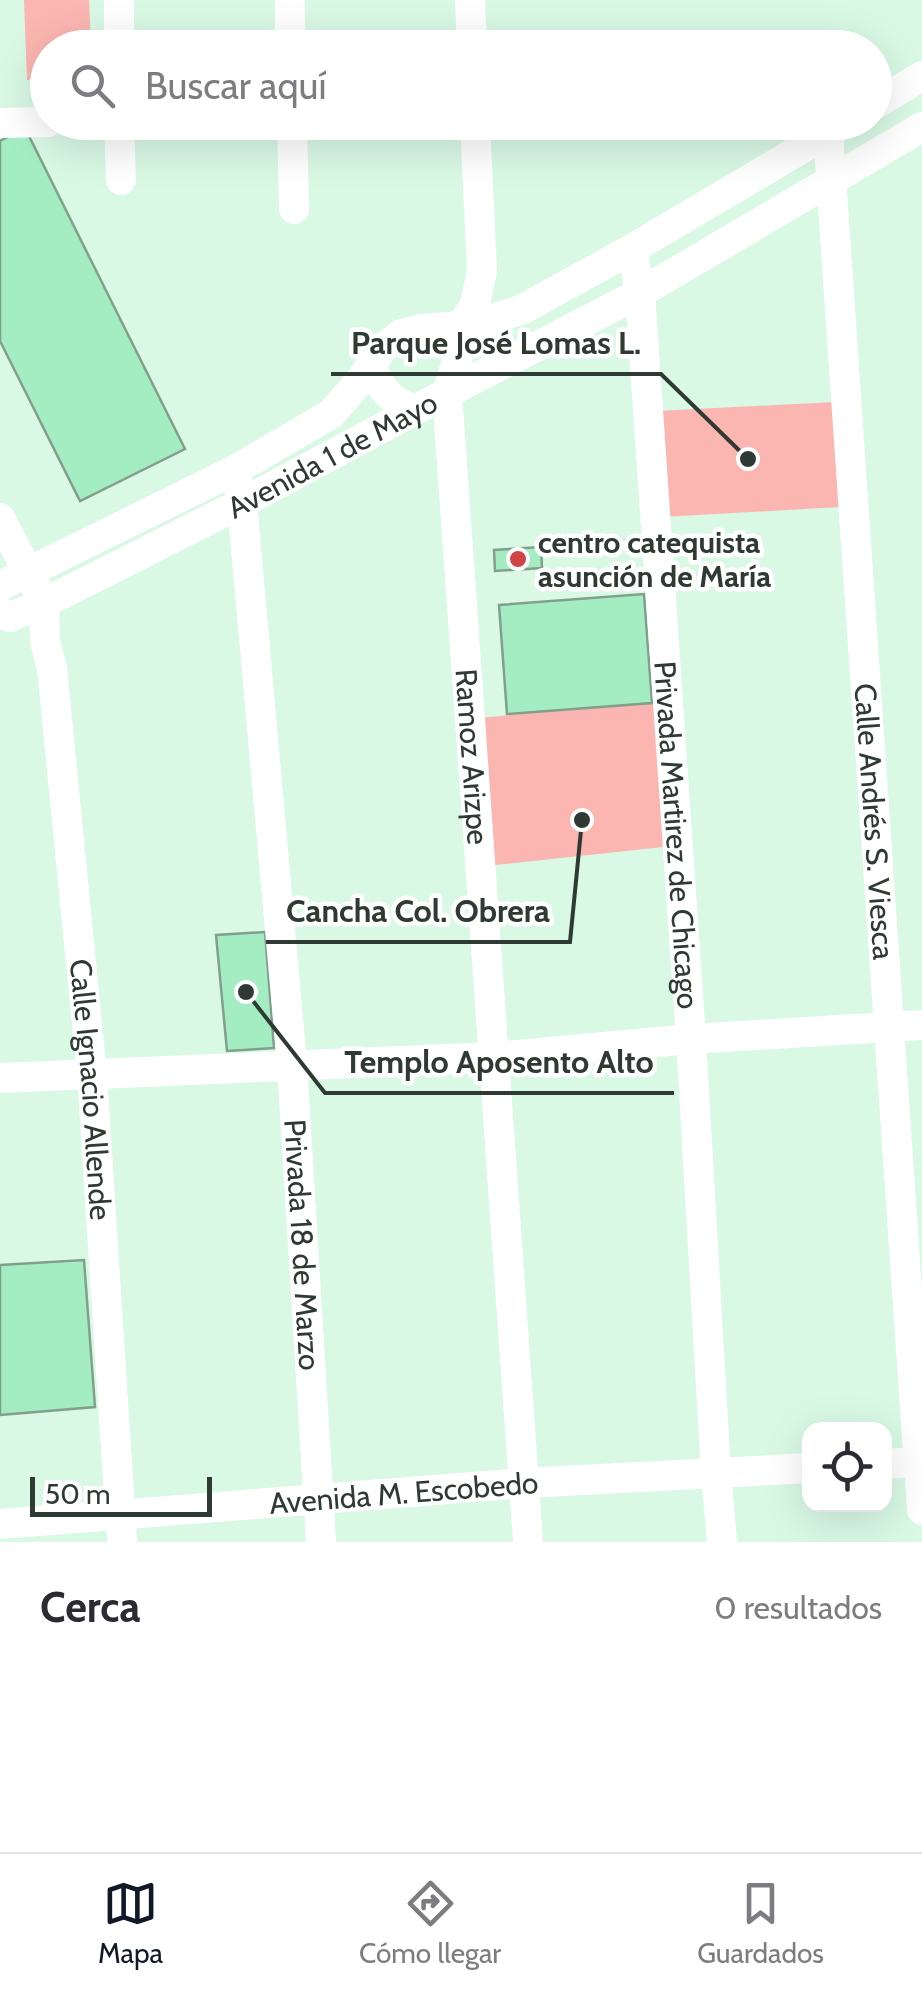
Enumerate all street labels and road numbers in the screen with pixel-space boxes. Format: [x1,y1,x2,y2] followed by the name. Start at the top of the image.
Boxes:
[221,383,443,526] street label: Avenida 1 de Mayo
[647,660,707,1010] street label: Privada Martirez de Chicago
[448,667,497,846] street label: Ramoz Arizpe
[847,682,903,961] street label: Calle Andrés S. Viesca
[62,957,120,1221] street label: Calle Ignacio Allende
[277,1118,329,1371] street label: Privada 18 de Marzo
[268,1464,539,1521] street label: Avenida M. Escobedo

